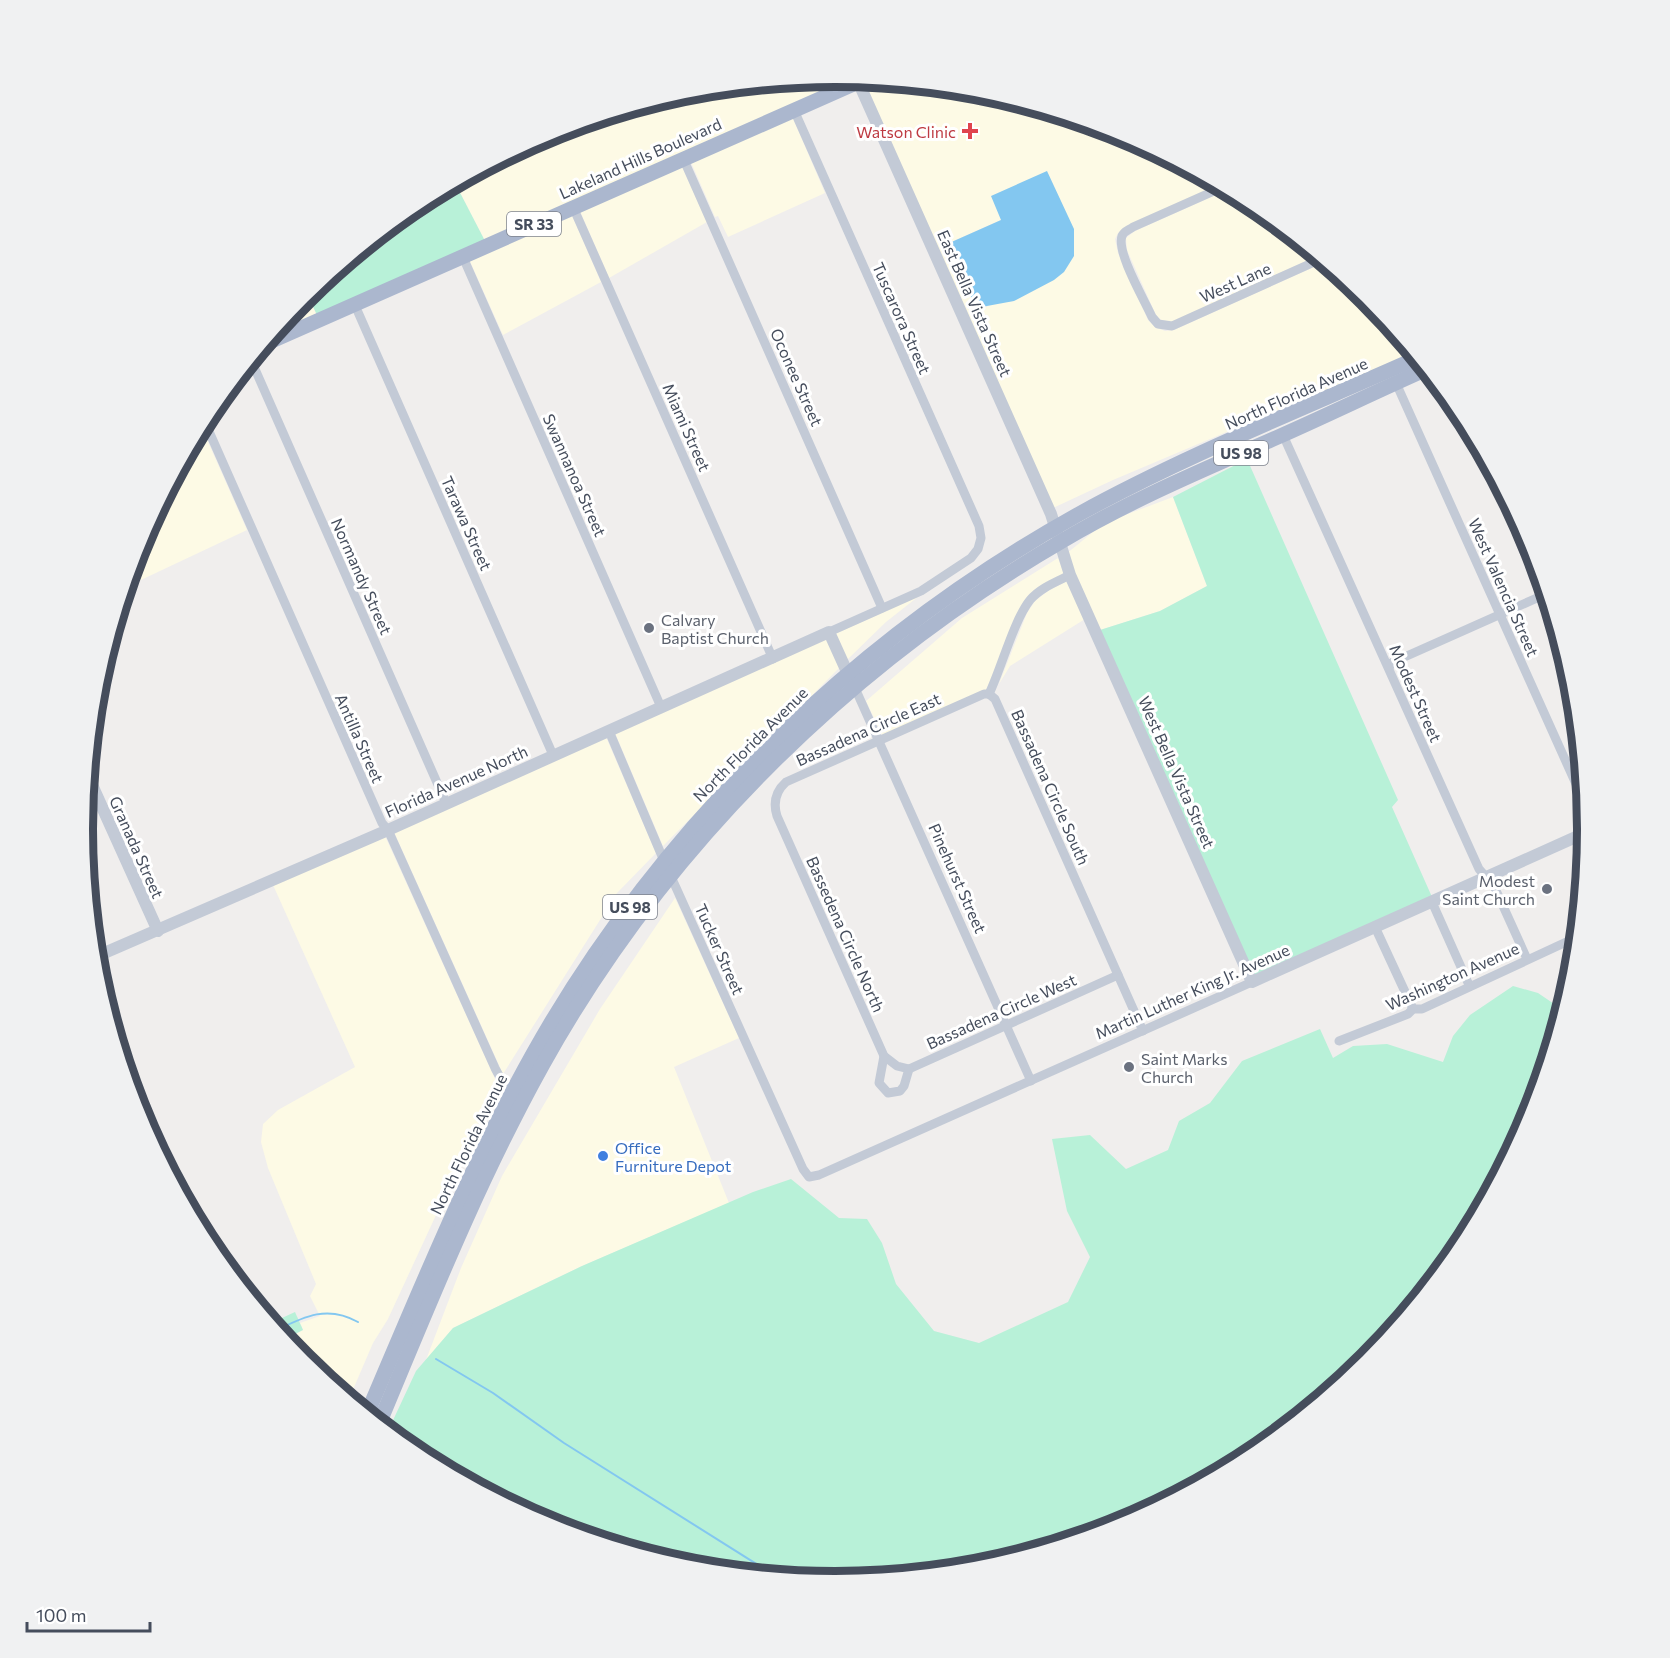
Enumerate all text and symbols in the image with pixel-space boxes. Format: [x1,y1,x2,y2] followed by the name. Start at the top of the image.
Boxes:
[556,114,724,202] street label: Lakeland Hills Boulevard
[856,122,956,141] place label: Watson Clinic
[961,122,979,140] marker: Watson Clinic
[507,212,561,236] road number: SR 33
[934,227,1016,380] street label: East Bella Vista Street
[1197,258,1273,306] street label: West Lane
[869,259,935,377] street label: Tuscarora Street
[767,325,827,429] street label: Oconee Street
[1222,353,1370,433] street label: North Florida Avenue
[659,380,715,474] street label: Miami Street
[539,411,611,540] street label: Swannanoa Street
[1214,441,1268,465] road number: US 98
[438,473,496,573] street label: Tarawa Street
[328,515,396,638] street label: Normandy Street
[1465,515,1543,659] street label: West Valencia Street
[661,610,769,647] place label: Calvary Baptist Church
[642,621,656,635] marker: Calvary Baptist Church
[1386,641,1446,745] street label: Modest Street
[689,683,811,805] street label: North Florida Avenue
[793,688,944,769] street label: Bassadena Circle East
[332,690,388,786] street label: Antilla Street
[1135,693,1219,851] street label: West Bella Vista Street
[1008,706,1094,868] street label: Bassadena Circle South
[382,741,530,821] street label: Florida Avenue North
[106,793,168,901] street label: Granada Street
[925,820,991,936] street label: Pinehurst Street
[803,853,889,1015] street label: Bassedena Circle North
[1442,871,1535,908] place label: Modest Saint Church
[1540,882,1554,896] marker: Modest Saint Church
[603,895,657,919] road number: US 98
[692,901,749,998] street label: Tucker Street
[1382,938,1522,1014] street label: Washington Avenue
[1092,939,1292,1043] street label: Martin Luther King Jr. Avenue
[923,969,1079,1053] street label: Bassadena Circle West
[1141,1049,1228,1086] place label: Saint Marks Church
[1122,1060,1136,1074] marker: Saint Marks Church
[426,1071,510,1217] street label: North Florida Avenue
[615,1138,732,1175] place label: Office Furniture Depot
[596,1149,610,1163] marker: Office Furniture Depot
[27,1595,150,1633] scale bar
[36,1604,86,1626] text: 100 m

